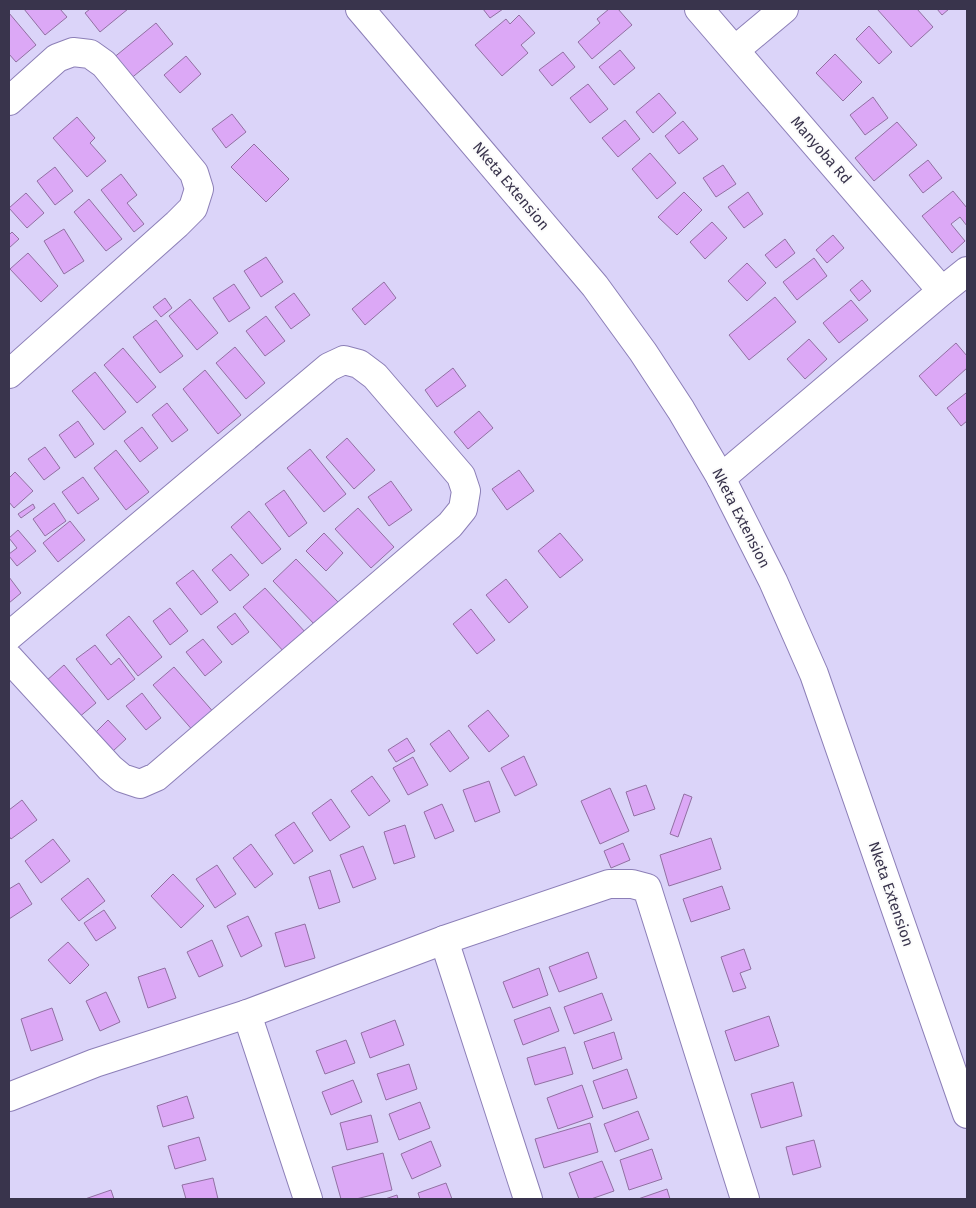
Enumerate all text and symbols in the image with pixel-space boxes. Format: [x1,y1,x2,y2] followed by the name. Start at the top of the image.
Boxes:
[787,113,855,187] street label: Manyoba Rd
[469,138,553,234] street label: Nketa Extension
[708,465,774,571] street label: Nketa Extension
[865,839,917,949] street label: Nketa Extension

